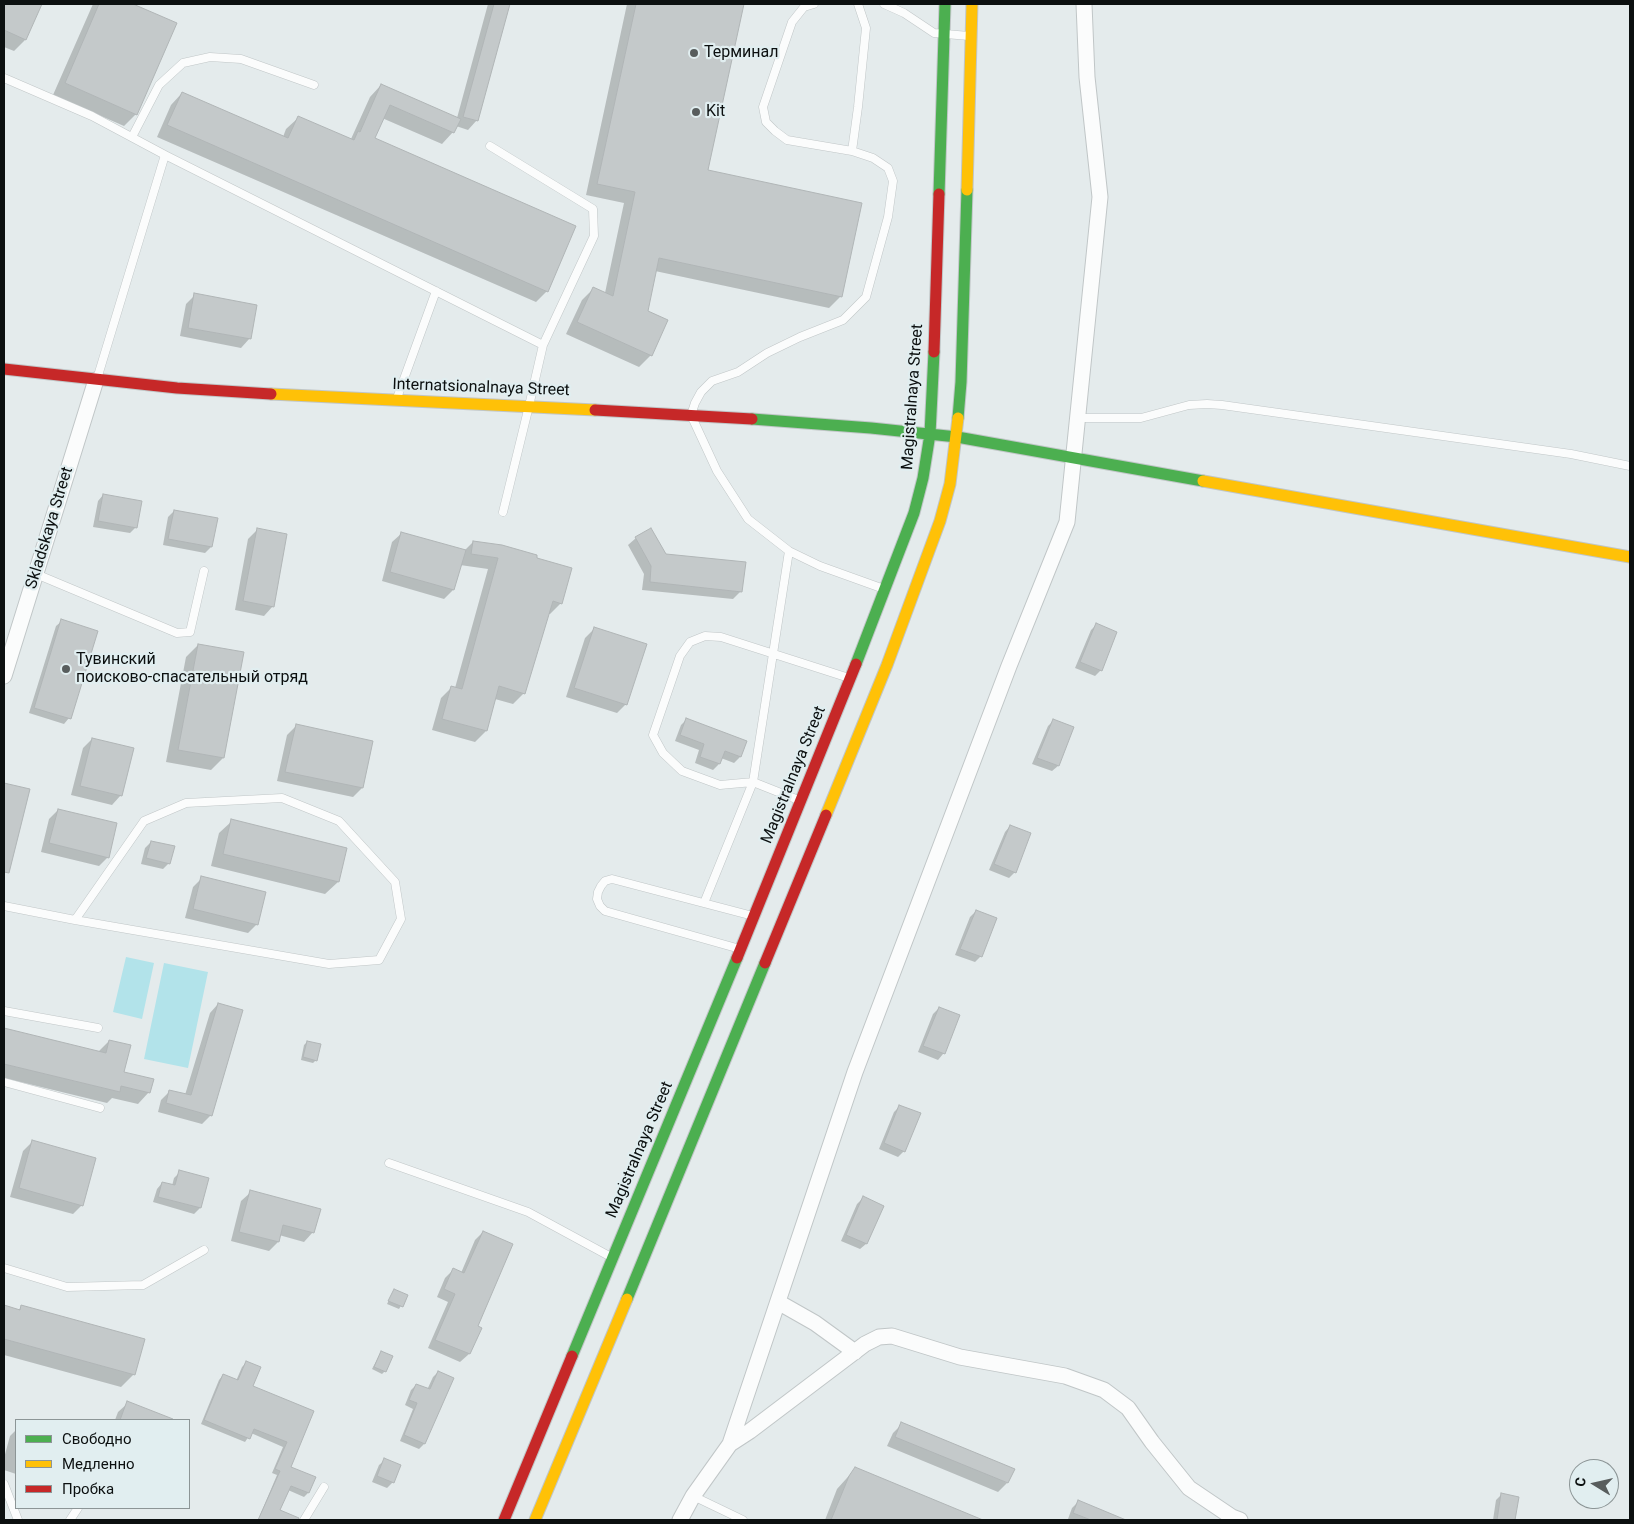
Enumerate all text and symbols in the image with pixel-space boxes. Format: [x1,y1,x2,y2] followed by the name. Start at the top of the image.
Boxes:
[704,43,779,63] place label: Терминал
[688,47,700,59] marker: Терминал
[706,102,725,122] place label: Kit
[690,106,702,118] marker: Kit
[898,323,928,471] street label: Magistralnaya Street
[392,375,570,401] street label: Internatsionalnaya Street
[22,465,78,591] street label: Skladskaya Street
[76,650,308,688] place label: Тувинский поисково-спасательный отряд
[60,663,72,675] marker: Тувинский поисково-спасательный отряд
[758,703,830,847] street label: Magistralnaya Street
[603,1079,677,1221] street label: Magistralnaya Street
[15,1419,190,1509] legend
[62,1430,131,1448] text: Свободно
[62,1455,135,1473] text: Медленно
[1569,1459,1619,1509] north arrow
[1572,1476,1589,1488] text: С
[62,1480,114,1498] text: Пробка

